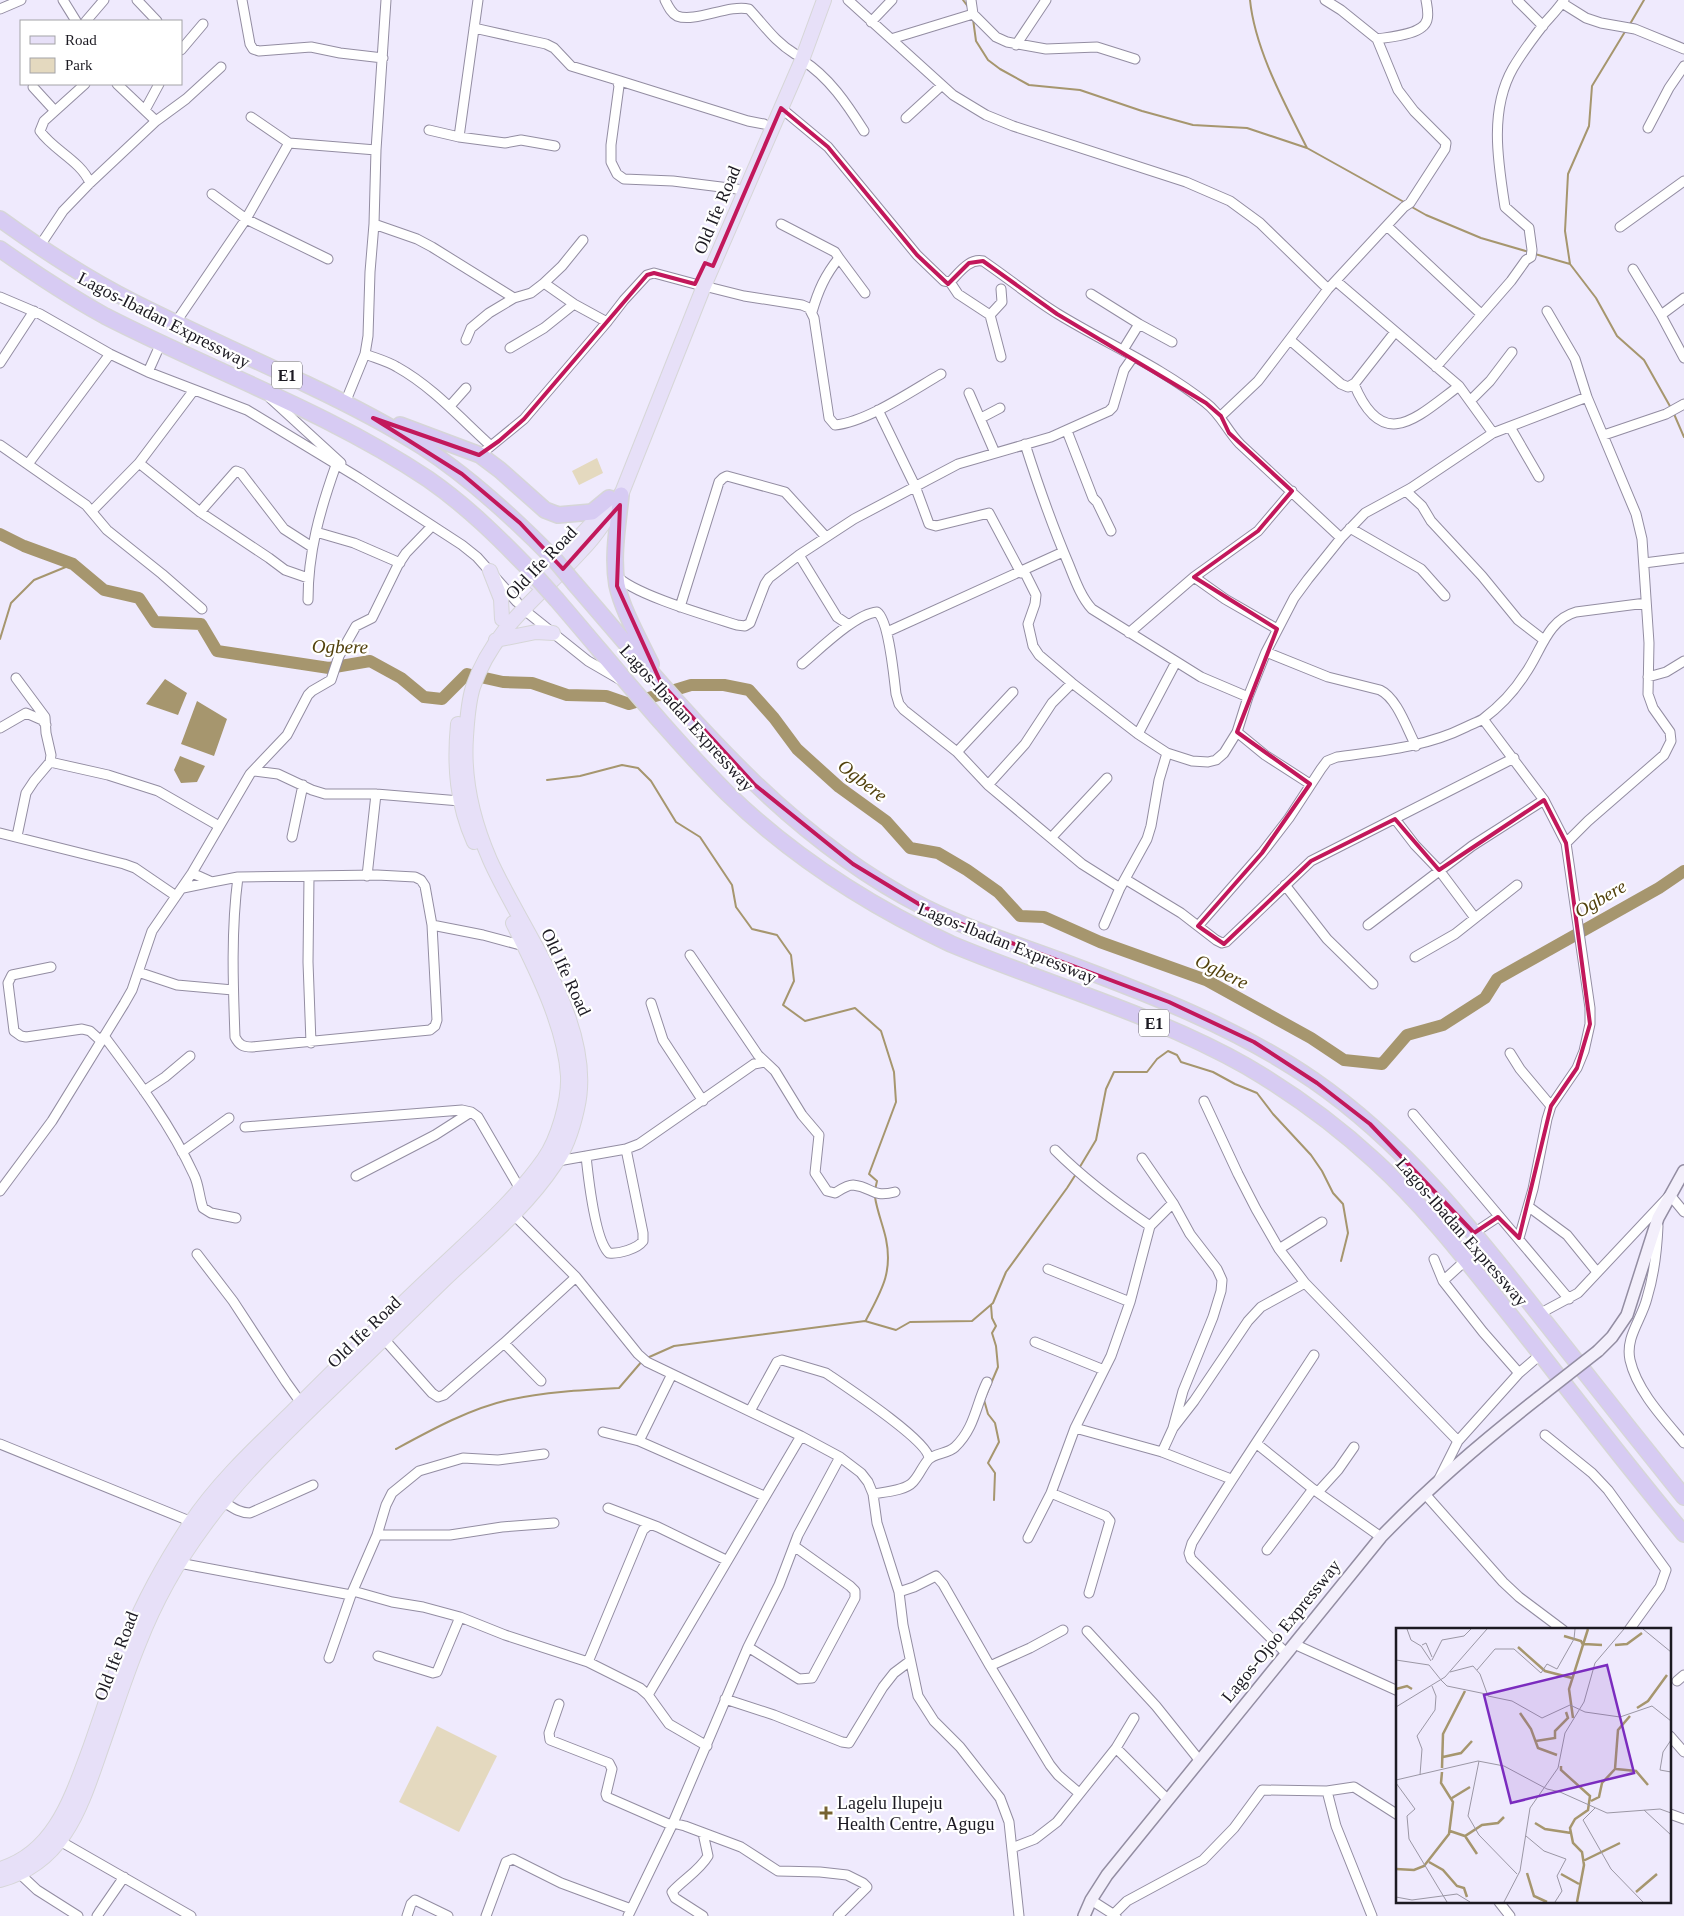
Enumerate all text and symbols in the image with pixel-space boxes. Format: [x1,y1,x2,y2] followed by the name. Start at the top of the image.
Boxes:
[20,20,182,85] legend
[65,32,97,48] text: Road
[65,57,93,73] text: Park
[689,163,745,257] street label: Old Ife Road
[75,268,253,372] street label: Lagos-Ibadan Expressway
[272,362,302,388] road number: E1
[501,522,581,604] street label: Old Ife Road
[312,636,368,657] water label: Ogbere
[616,641,758,795] street label: Lagos-Ibadan Expressway
[834,755,891,806] water label: Ogbere
[1571,875,1630,922] water label: Ogbere
[915,898,1099,988] street label: Lagos-Ibadan Expressway
[537,925,595,1019] street label: Old Ife Road
[1192,950,1252,993] water label: Ogbere
[1139,1010,1169,1036] road number: E1
[1392,1154,1532,1310] street label: Lagos-Ibadan Expressway
[323,1292,405,1372] street label: Old Ife Road
[1217,1556,1345,1706] street label: Lagos-Ojoo Expressway
[90,1609,142,1703] street label: Old Ife Road
[1396,1628,1672,1904] inset map
[837,1793,994,1834] place label: Lagelu Ilupeju Health Centre, Agugu
[819,1806,833,1820] marker: Lagelu Ilupeju Health Centre, Agugu

